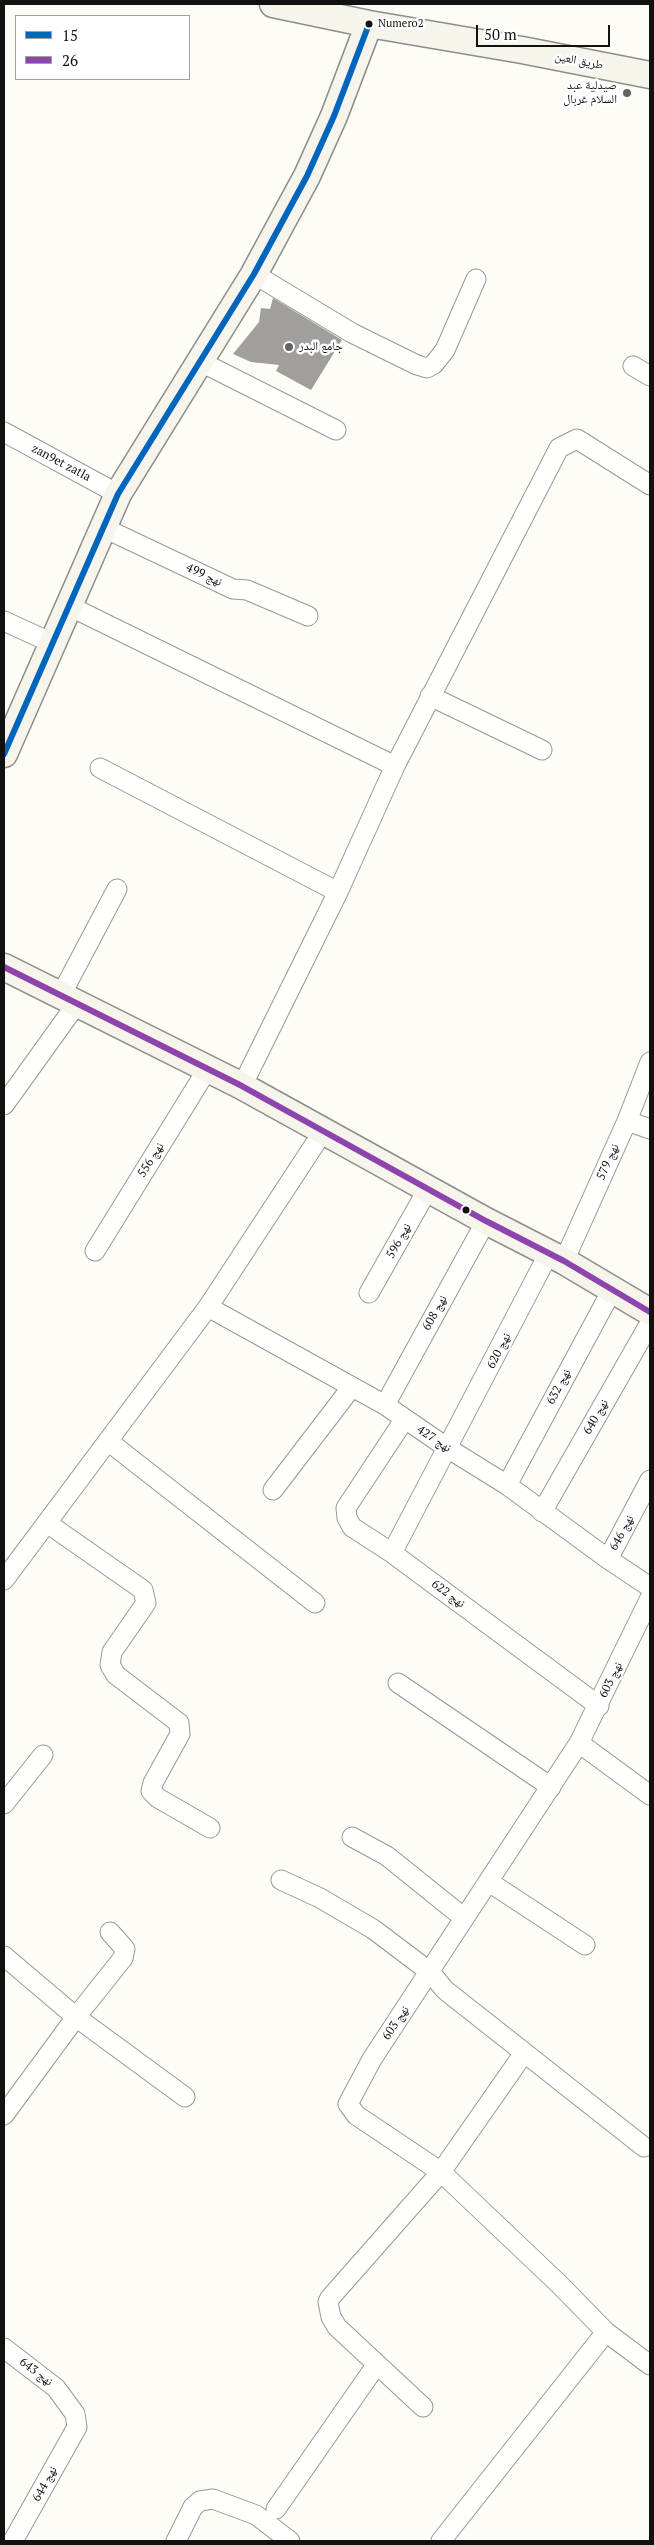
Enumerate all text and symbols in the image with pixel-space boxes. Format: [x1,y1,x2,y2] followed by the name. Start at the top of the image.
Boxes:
[15,15,190,80] legend
[479,15,613,47] scale bar
[378,17,424,31] place label: Numero2
[364,19,374,29] marker: Numero2
[484,24,517,44] text: 50 m
[62,25,78,45] text: 15
[553,49,605,73] street label: طريق العين
[62,50,78,70] text: 26
[563,79,617,107] place label: صيدلية عبد السلام غربال
[621,87,633,99] marker: صيدلية عبد السلام غربال
[299,340,343,354] place label: جامع البدر
[283,341,295,353] marker: جامع البدر
[29,441,93,485] street label: zan9et zatla
[184,560,224,590] street label: نهج 499
[135,1140,167,1180] street label: نهج 556
[594,1142,622,1182] street label: نهج 579
[461,1205,471,1215] unlabelled marker
[383,1221,415,1261] street label: نهج 596
[419,1293,451,1333] street label: نهج 608
[484,1331,514,1371] street label: نهج 620
[544,1367,574,1407] street label: نهج 632
[580,1397,612,1437] street label: نهج 640
[414,1423,454,1455] street label: نهج 427
[607,1513,637,1553] street label: نهج 646
[428,1577,468,1611] street label: نهج 622
[596,1660,626,1700] street label: نهج 603
[379,2003,413,2043] street label: نهج 603
[17,2355,55,2389] street label: نهج 643
[29,2464,61,2504] street label: نهج 644

